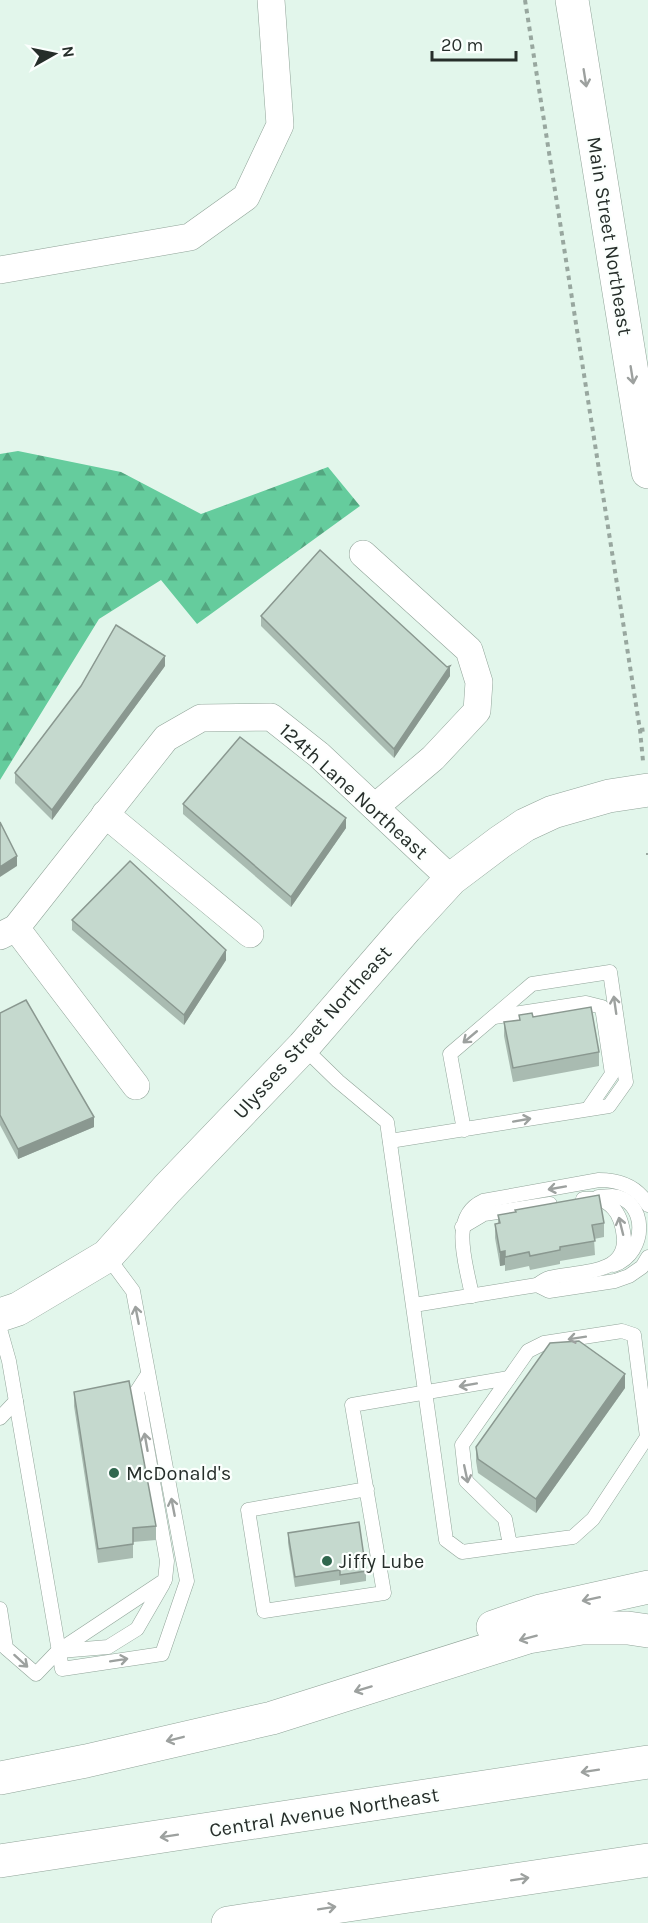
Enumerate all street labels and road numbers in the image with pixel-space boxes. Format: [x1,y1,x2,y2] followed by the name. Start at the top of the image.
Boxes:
[582,135,637,338] street label: Main Street Northeast
[275,719,433,864] street label: 124th Lane Northeast
[229,941,396,1124] street label: Ulysses Street Northeast
[208,1783,441,1842] street label: Central Avenue Northeast

